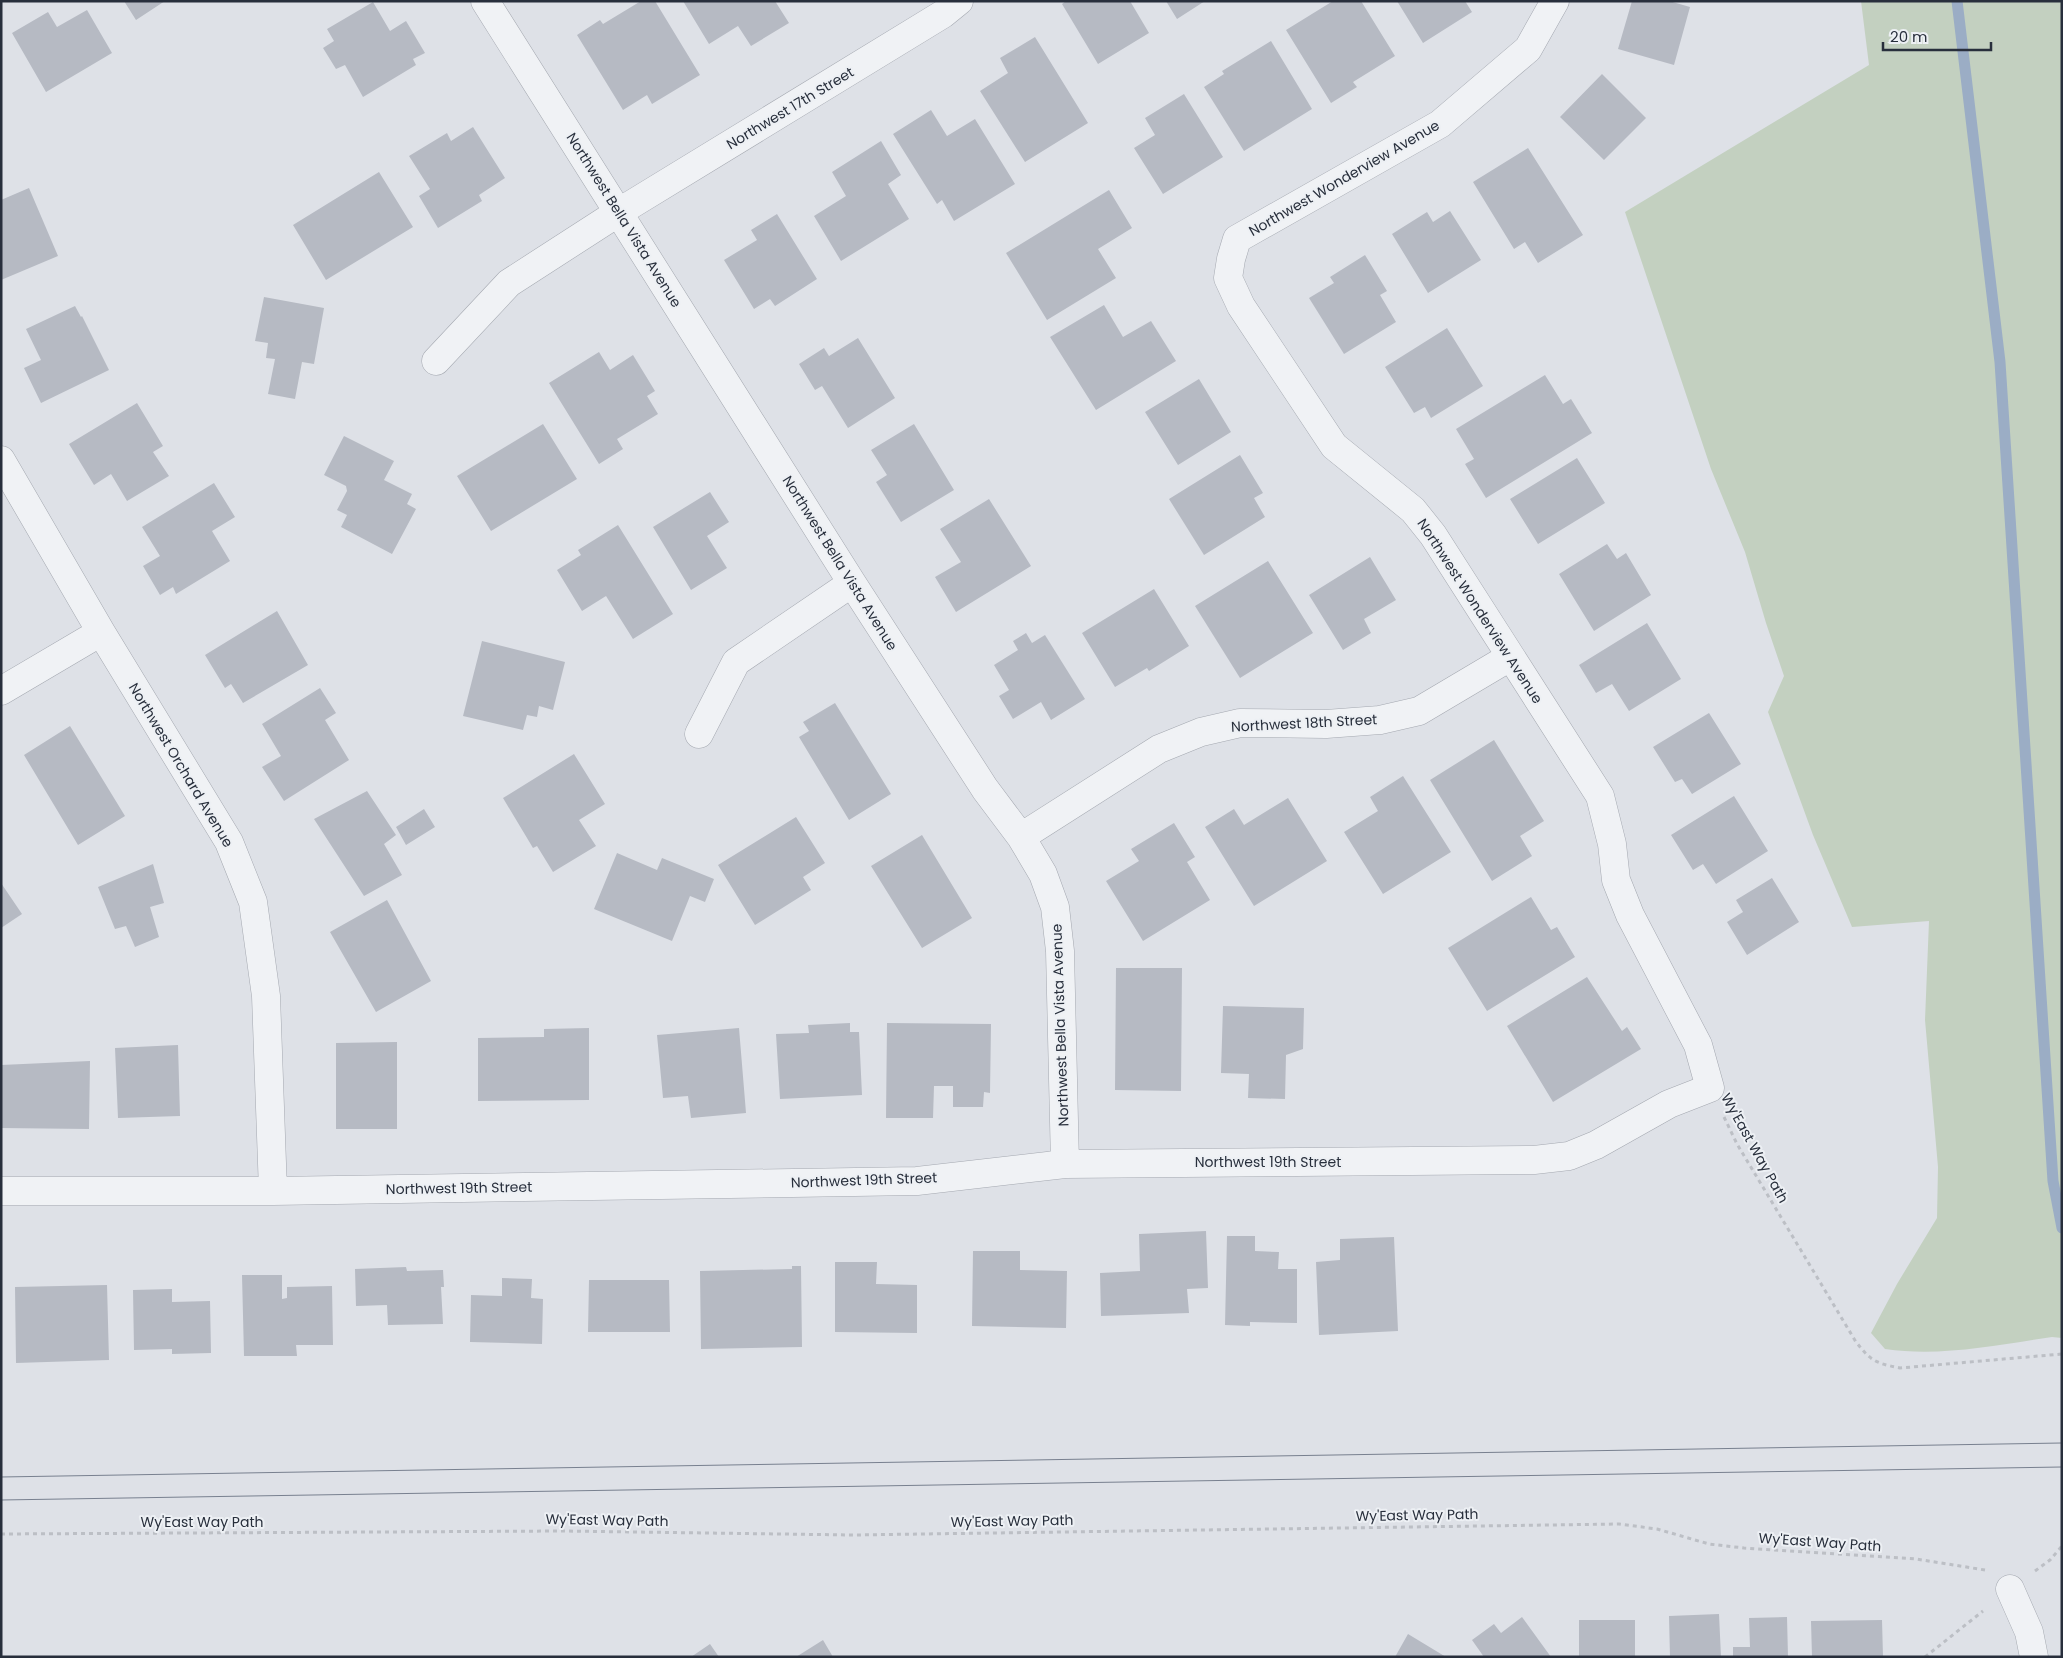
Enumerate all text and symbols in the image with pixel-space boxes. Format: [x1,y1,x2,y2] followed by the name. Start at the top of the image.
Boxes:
[1883,20,1990,52] scale bar
[1890,26,1928,47] text: 20 m
[723,62,857,154] street label: Northwest 17th Street
[1245,115,1443,241] street label: Northwest Wonderview Avenue
[562,129,686,312] street label: Northwest Bella Vista Avenue
[778,472,902,655] street label: Northwest Bella Vista Avenue
[1412,515,1548,708] street label: Northwest Wonderview Avenue
[124,679,238,851] street label: Northwest Orchard Avenue
[1230,709,1378,737] street label: Northwest 18th Street
[1046,923,1074,1127] street label: Northwest Bella Vista Avenue
[1716,1089,1794,1207] street label: Wy'East Way Path
[1195,1152,1341,1172] street label: Northwest 19th Street
[790,1167,938,1193] street label: Northwest 19th Street
[386,1177,532,1199] street label: Northwest 19th Street
[1355,1504,1479,1526] street label: Wy'East Way Path
[545,1509,669,1531] street label: Wy'East Way Path
[950,1510,1074,1532] street label: Wy'East Way Path
[141,1512,263,1532] street label: Wy'East Way Path
[1758,1528,1882,1556] street label: Wy'East Way Path

